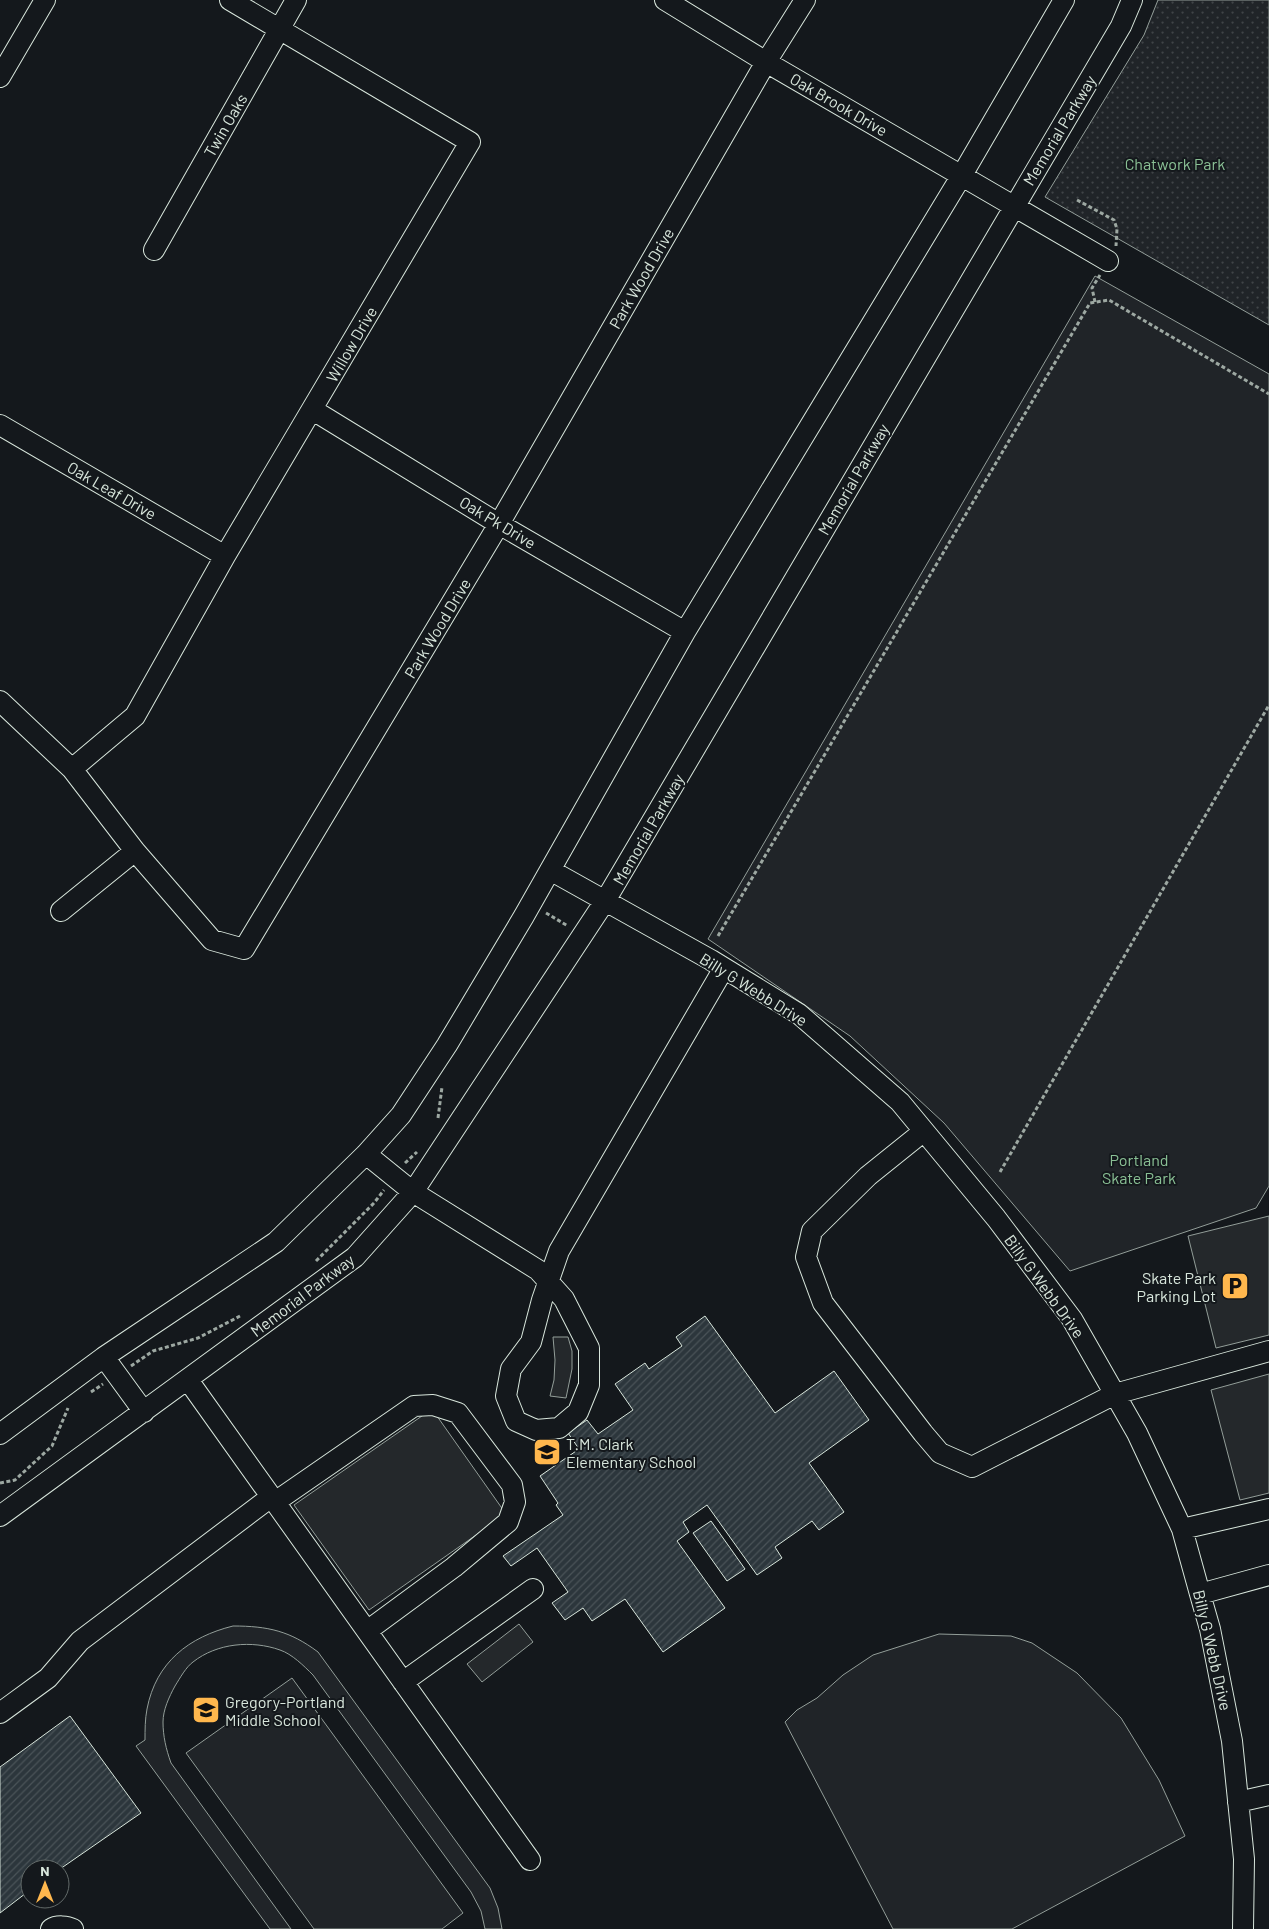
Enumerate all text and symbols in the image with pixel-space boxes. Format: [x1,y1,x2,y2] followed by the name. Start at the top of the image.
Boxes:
[787,68,891,140] street label: Oak Brook Drive
[1019,71,1100,188] street label: Memorial Parkway
[199,90,251,160] street label: Twin Oaks
[1125,154,1225,173] park label: Chatwork Park
[605,224,677,332] street label: Park Wood Drive
[322,303,380,385] street label: Willow Drive
[814,420,893,538] street label: Memorial Parkway
[64,457,160,523] street label: Oak Leaf Drive
[456,492,540,552] street label: Oak Pk Drive
[400,575,474,681] street label: Park Wood Drive
[609,770,688,888] street label: Memorial Parkway
[697,948,811,1030] street label: Billy G Webb Drive
[1102,1150,1176,1187] park label: Portland Skate Park
[1001,1231,1089,1341] street label: Billy G Webb Drive
[246,1249,358,1340] street label: Memorial Parkway
[1137,1268,1216,1305] place label: Skate Park Parking Lot
[1220,1271,1250,1301] parking icon: Skate Park Parking Lot
[566,1434,696,1471] place label: T.M. Clark Elementary School
[532,1437,562,1467] school or university icon: T.M. Clark Elementary School
[1190,1588,1236,1712] street label: Billy G Webb Drive
[225,1692,345,1729] place label: Gregory-Portland Middle School
[191,1695,221,1725] school or university icon: Gregory-Portland Middle School
[20,1859,70,1909] north arrow
[40,1862,50,1879] text: N

